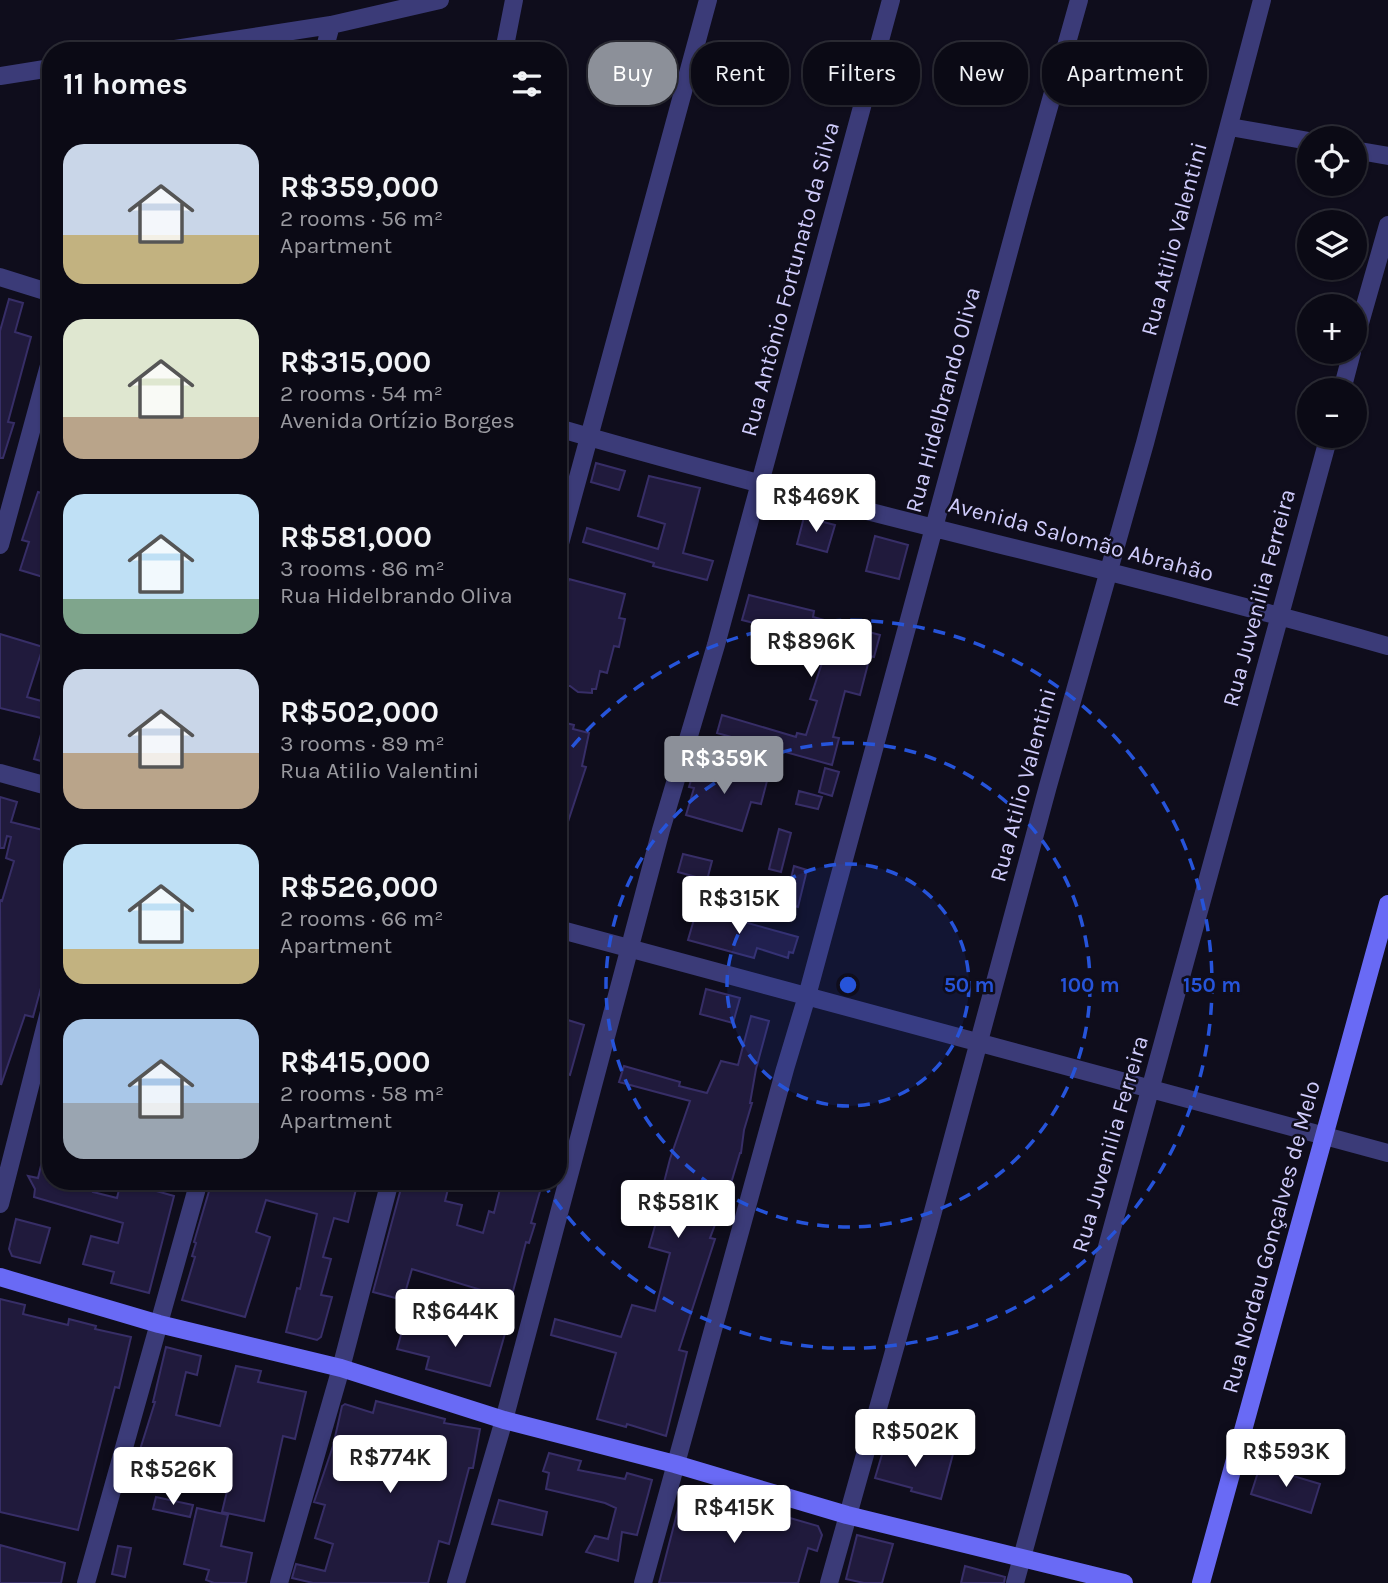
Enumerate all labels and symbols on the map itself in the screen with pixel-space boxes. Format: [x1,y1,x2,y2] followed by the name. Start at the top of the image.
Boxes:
[735,119,845,439] street label: Rua Antônio Fortunato da Silva
[1135,139,1213,339] street label: Rua Atilio Valentini
[900,284,986,516] street label: Rua Hidelbrando Oliva
[759,475,873,534] pin: R$469K
[1217,486,1301,710] street label: Rua Juvenilia Ferreira
[946,491,1216,587] street label: Avenida Salomão Abrahão
[754,620,868,679] pin: R$896K
[984,685,1062,885] street label: Rua Atilio Valentini
[667,736,781,796] pin: R$359K
[682,876,796,936] pin: R$315K
[836,973,860,997] centre of rings
[944,973,994,997] text: 50 m
[1060,973,1120,997] text: 100 m
[1183,973,1241,997] text: 150 m
[1066,1032,1154,1256] street label: Rua Juvenilia Ferreira
[1216,1078,1326,1396] street label: Rua Nordau Gonçalves de Melo
[621,1180,735,1240] pin: R$581K
[398,1290,512,1349] pin: R$644K
[858,1410,972,1469] pin: R$502K
[1229,1430,1343,1489] pin: R$593K
[333,1436,447,1495] pin: R$774K
[116,1448,230,1507] pin: R$526K
[677,1486,791,1545] pin: R$415K

